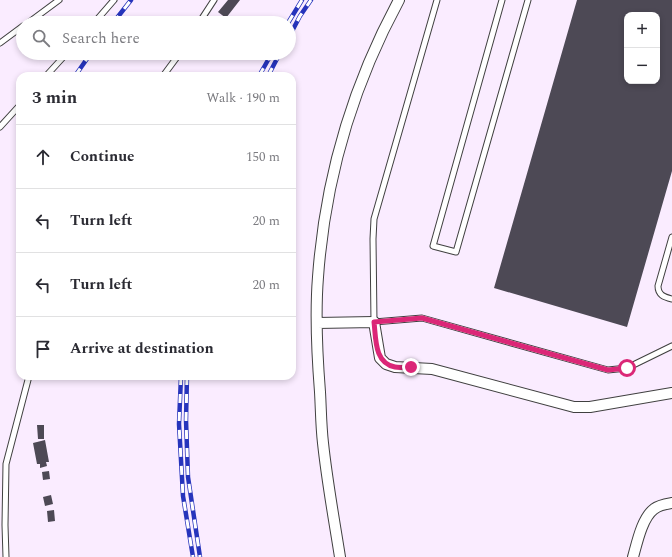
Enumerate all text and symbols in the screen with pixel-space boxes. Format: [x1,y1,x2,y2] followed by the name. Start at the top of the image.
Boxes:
[624,12,660,84] map controls
[624,12,660,48] button: +
[16,16,296,60] search box
[30,27,52,49] icon: search
[62,27,140,50] text: Search here
[624,48,660,84] button: −
[32,85,77,111] text: 3 min
[206,88,280,108] text: Walk · 190 m
[70,145,135,168] text: Continue
[32,146,54,168] icon: ahead
[246,147,280,167] text: 150 m
[70,209,132,232] text: Turn left
[32,210,54,232] icon: left
[253,211,280,231] text: 20 m
[70,273,132,296] text: Turn left
[32,274,54,296] icon: left
[253,275,280,295] text: 20 m
[70,337,214,360] text: Arrive at destination
[32,338,54,360] icon: arrive
[402,358,420,376] route end
[618,359,636,377] route start

